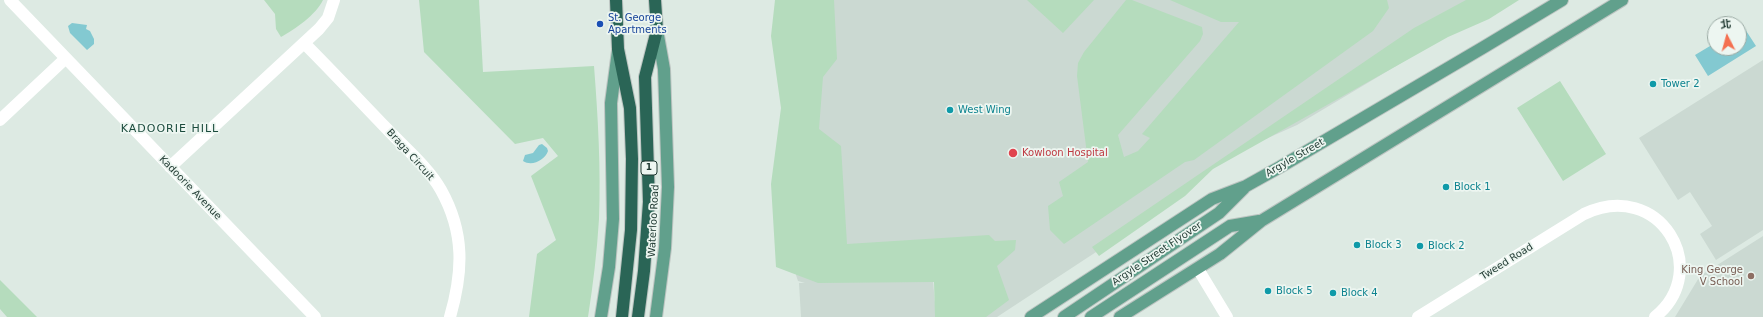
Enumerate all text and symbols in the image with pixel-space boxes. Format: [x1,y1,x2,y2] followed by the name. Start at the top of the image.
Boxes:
[608,12,667,36] place label: St. George Apartments
[1707,16,1747,56] north arrow
[1720,18,1732,32] text: 北
[595,19,605,29] marker: St. George Apartments
[1661,78,1700,90] place label: Tower 2
[1648,79,1658,89] marker: Tower 2
[958,104,1011,116] place label: West Wing
[945,105,955,115] marker: West Wing
[121,122,219,136] district label: KADOORIE HILL
[384,127,436,183] street label: Braga Circuit
[1264,136,1326,180] street label: Argyle Street
[1007,147,1019,159] marker: Kowloon Hospital
[1022,147,1108,159] place label: Kowloon Hospital
[156,153,224,223] street label: Kadoorie Avenue
[641,161,657,175] road number: 1
[1454,181,1491,193] place label: Block 1
[1441,182,1451,192] marker: Block 1
[646,184,662,258] street label: Waterloo Road
[1110,220,1204,288] street label: Argyle Street Flyover
[1365,239,1402,251] place label: Block 3
[1352,240,1362,250] marker: Block 3
[1428,240,1465,252] place label: Block 2
[1415,241,1425,251] marker: Block 2
[1479,241,1535,283] street label: Tweed Road
[1681,264,1743,288] place label: King George V School
[1746,271,1756,281] marker: King George V School
[1276,285,1313,297] place label: Block 5
[1263,286,1273,296] marker: Block 5
[1341,287,1378,299] place label: Block 4
[1328,288,1338,298] marker: Block 4

